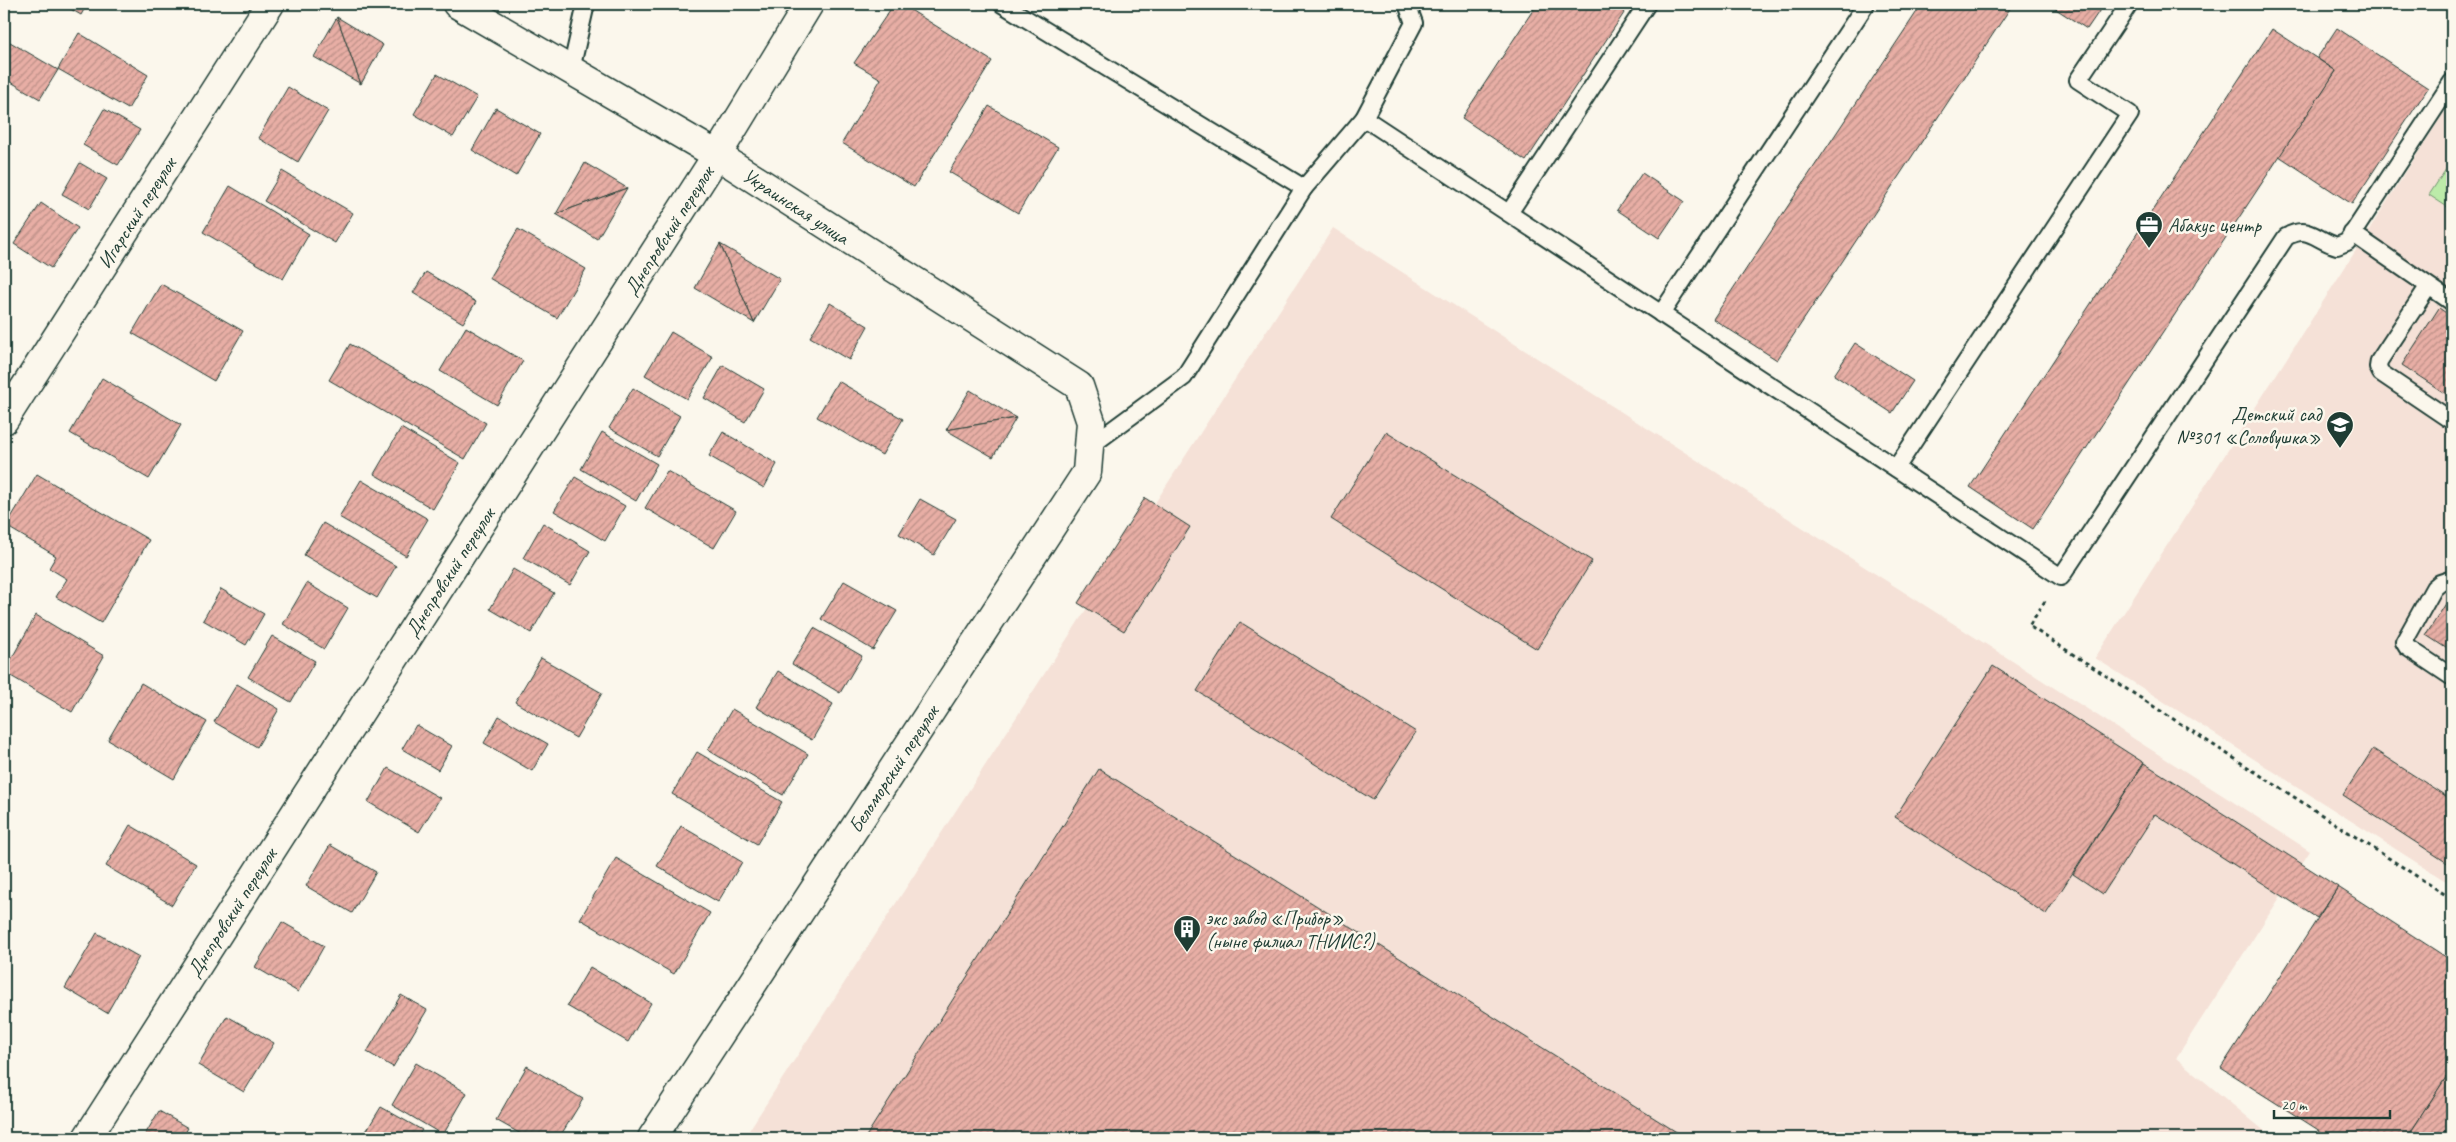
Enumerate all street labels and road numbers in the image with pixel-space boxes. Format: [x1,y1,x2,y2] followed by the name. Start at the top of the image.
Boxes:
[92,151,183,273] street label: Игарский переулок
[619,160,721,300] street label: Днепровский переулок
[738,163,855,251] street label: Украинская улица
[399,502,501,642] street label: Днепровский переулок
[843,699,945,838] street label: Беломорский переулок
[181,842,283,982] street label: Днепровский переулок

